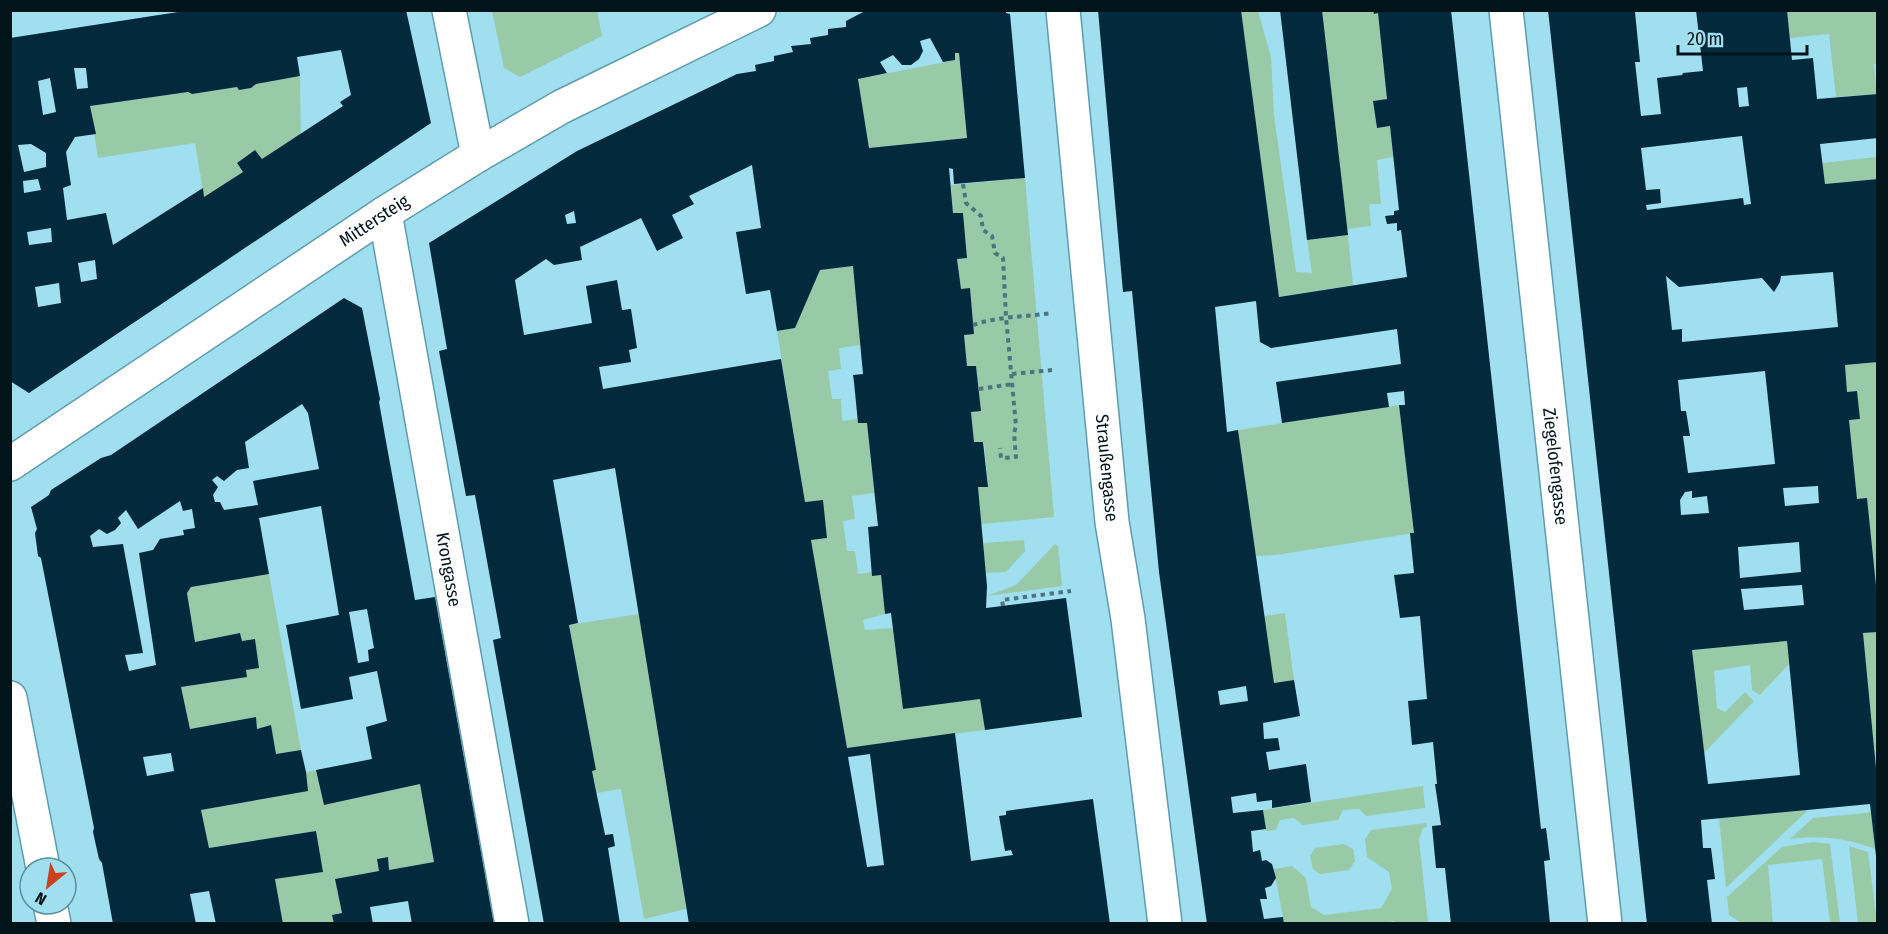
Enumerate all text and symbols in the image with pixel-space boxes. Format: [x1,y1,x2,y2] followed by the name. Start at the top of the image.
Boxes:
[1678,18,1807,56] scale bar
[1687,28,1722,50] text: 20 m
[335,189,414,251] street label: Mittersteig
[1538,407,1573,526] street label: Ziegelofengasse
[1091,413,1123,523] street label: Straußengasse
[431,530,466,608] street label: Krongasse
[18,856,78,916] north arrow
[32,888,50,909] text: N

